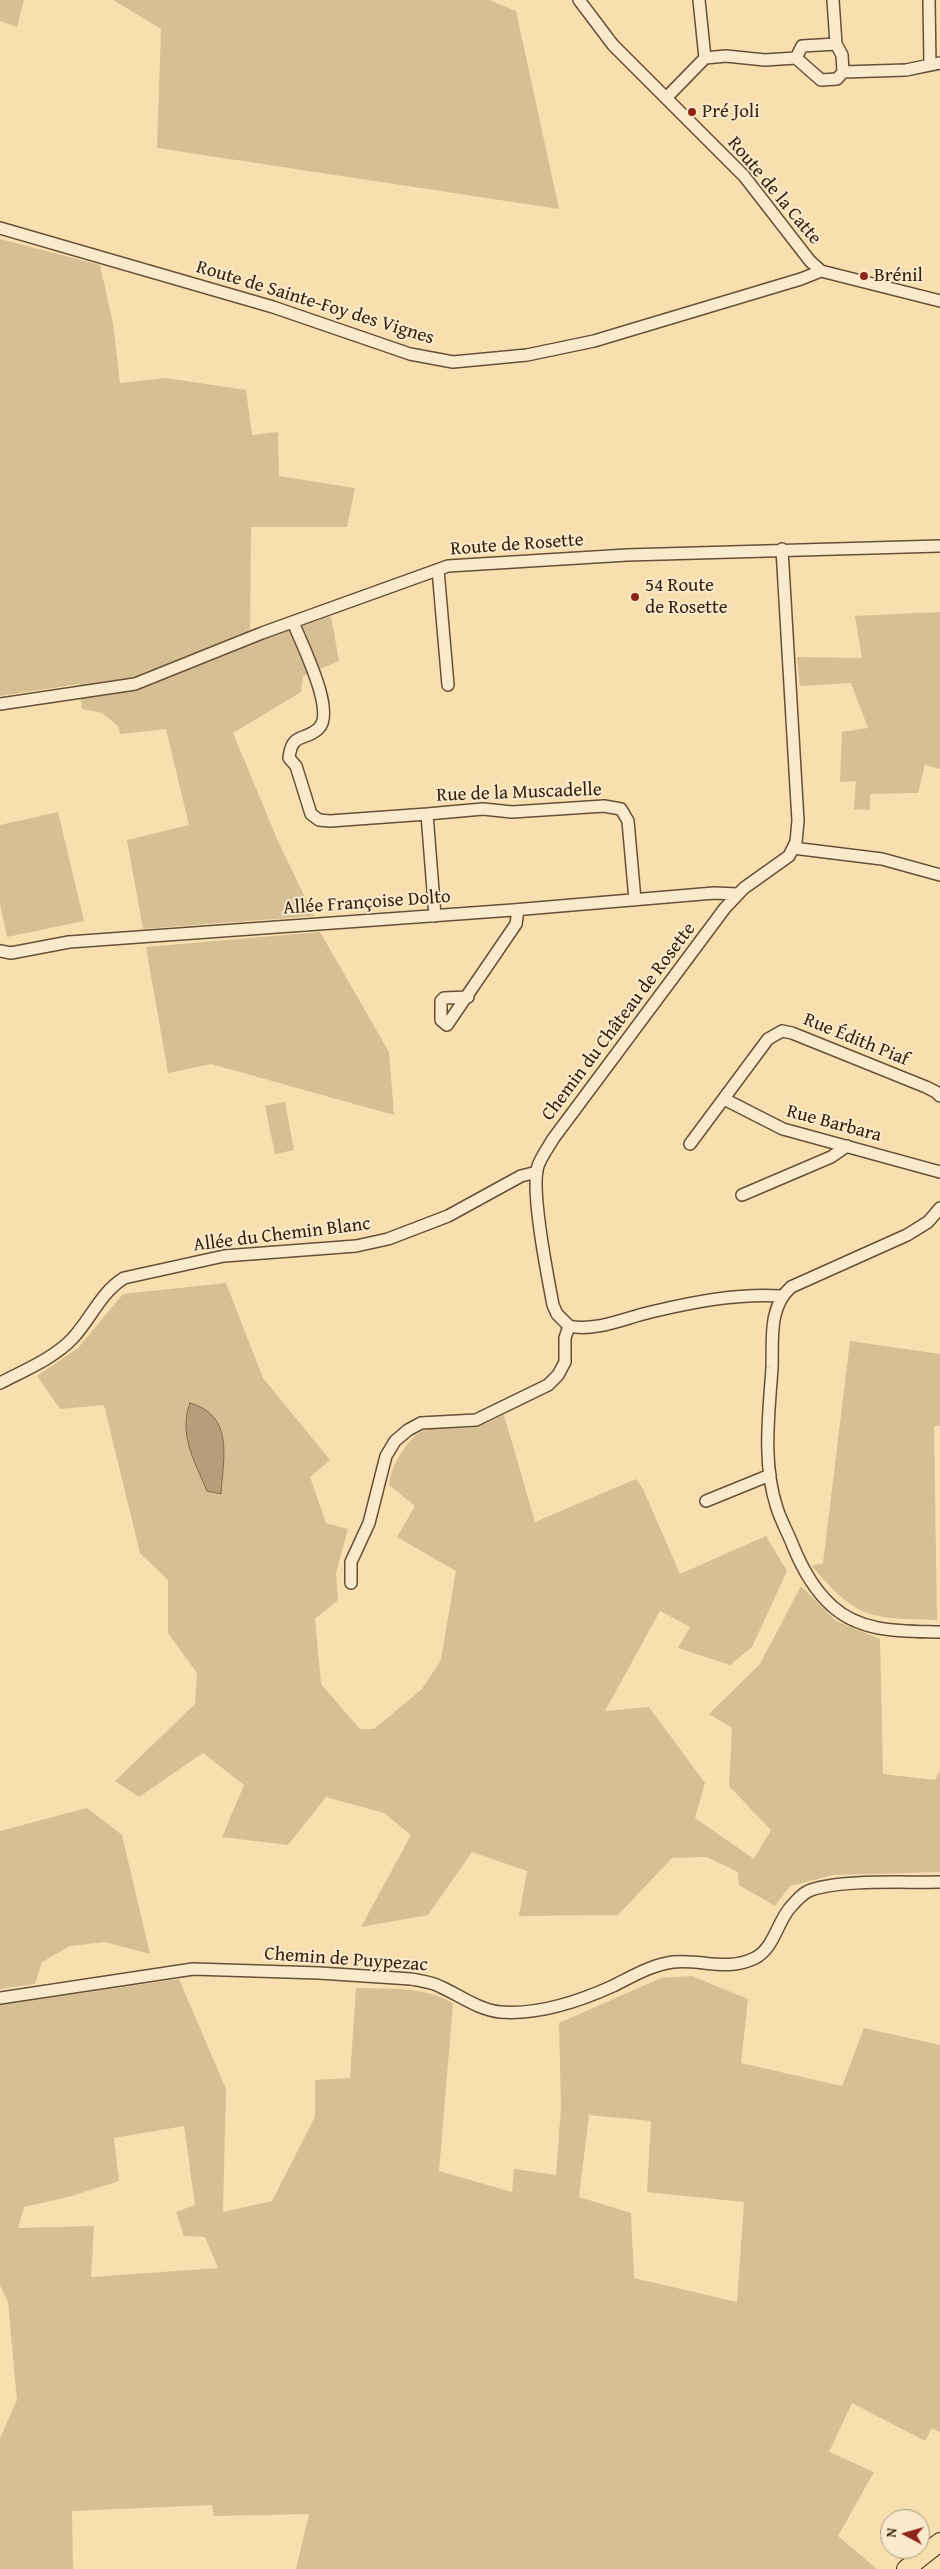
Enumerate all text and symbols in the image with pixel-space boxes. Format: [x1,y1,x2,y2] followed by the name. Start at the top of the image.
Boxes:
[702,101,759,123] place label: Pré Joli
[686,106,698,118] marker: Pré Joli
[722,132,826,250] street label: Route de la Catte
[193,256,437,350] street label: Route de Sainte-Foy des Vignes
[874,265,923,287] place label: Brénil
[858,270,870,282] marker: Brénil
[450,529,584,561] street label: Route de Rosette
[645,575,728,619] place label: 54 Route de Rosette
[629,591,641,603] marker: 54 Route de Rosette
[436,779,602,807] street label: Rue de la Muscadelle
[282,886,452,920] street label: Allée Françoise Dolto
[537,919,701,1125] street label: Chemin du Château de Rosette
[800,1009,912,1071] street label: Rue Édith Piaf
[784,1100,884,1148] street label: Rue Barbara
[192,1213,372,1257] street label: Allée du Chemin Blanc
[264,1943,428,1977] street label: Chemin de Puypezac
[880,2509,930,2559] north arrow
[881,2527,902,2538] text: N

